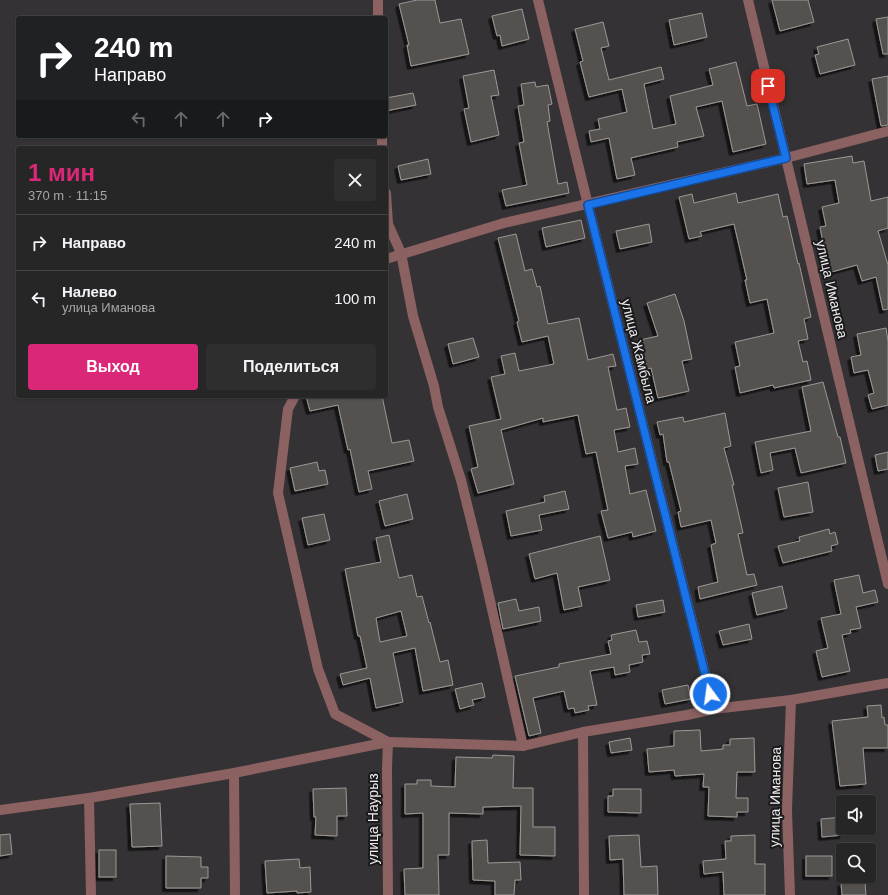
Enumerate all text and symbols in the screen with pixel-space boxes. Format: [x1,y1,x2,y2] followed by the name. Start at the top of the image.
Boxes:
[28,32,80,84] icon: right
[94,32,173,63] text: 240 m
[94,65,166,85] text: Направо
[751,69,785,103] pin
[757,75,779,97] icon: arrive
[128,108,150,130] icon: left
[170,108,192,130] icon: ahead
[212,108,234,130] icon: ahead
[254,108,276,130] icon: right
[28,159,95,186] text: 1 мин
[334,159,376,201] button: close
[28,188,107,203] text: 370 m · 11:15
[28,232,50,254] icon: right
[62,234,126,251] text: Направо
[334,234,376,251] text: 240 m
[813,238,851,340] street label: улица Иманова
[62,283,117,300] text: Налево
[28,288,50,310] icon: left
[334,290,376,307] text: 100 m
[618,297,660,405] street label: улица Жамбыла
[62,300,155,315] text: улица Иманова
[28,344,198,390] button: Выход
[206,344,376,390] button: Поделиться
[689,673,731,715] position arrow
[766,746,784,847] street label: улица Иманова
[365,773,381,865] street label: улица Наурыз
[836,795,876,883] map controls
[836,795,876,835] button: sound
[836,843,876,883] button: search

